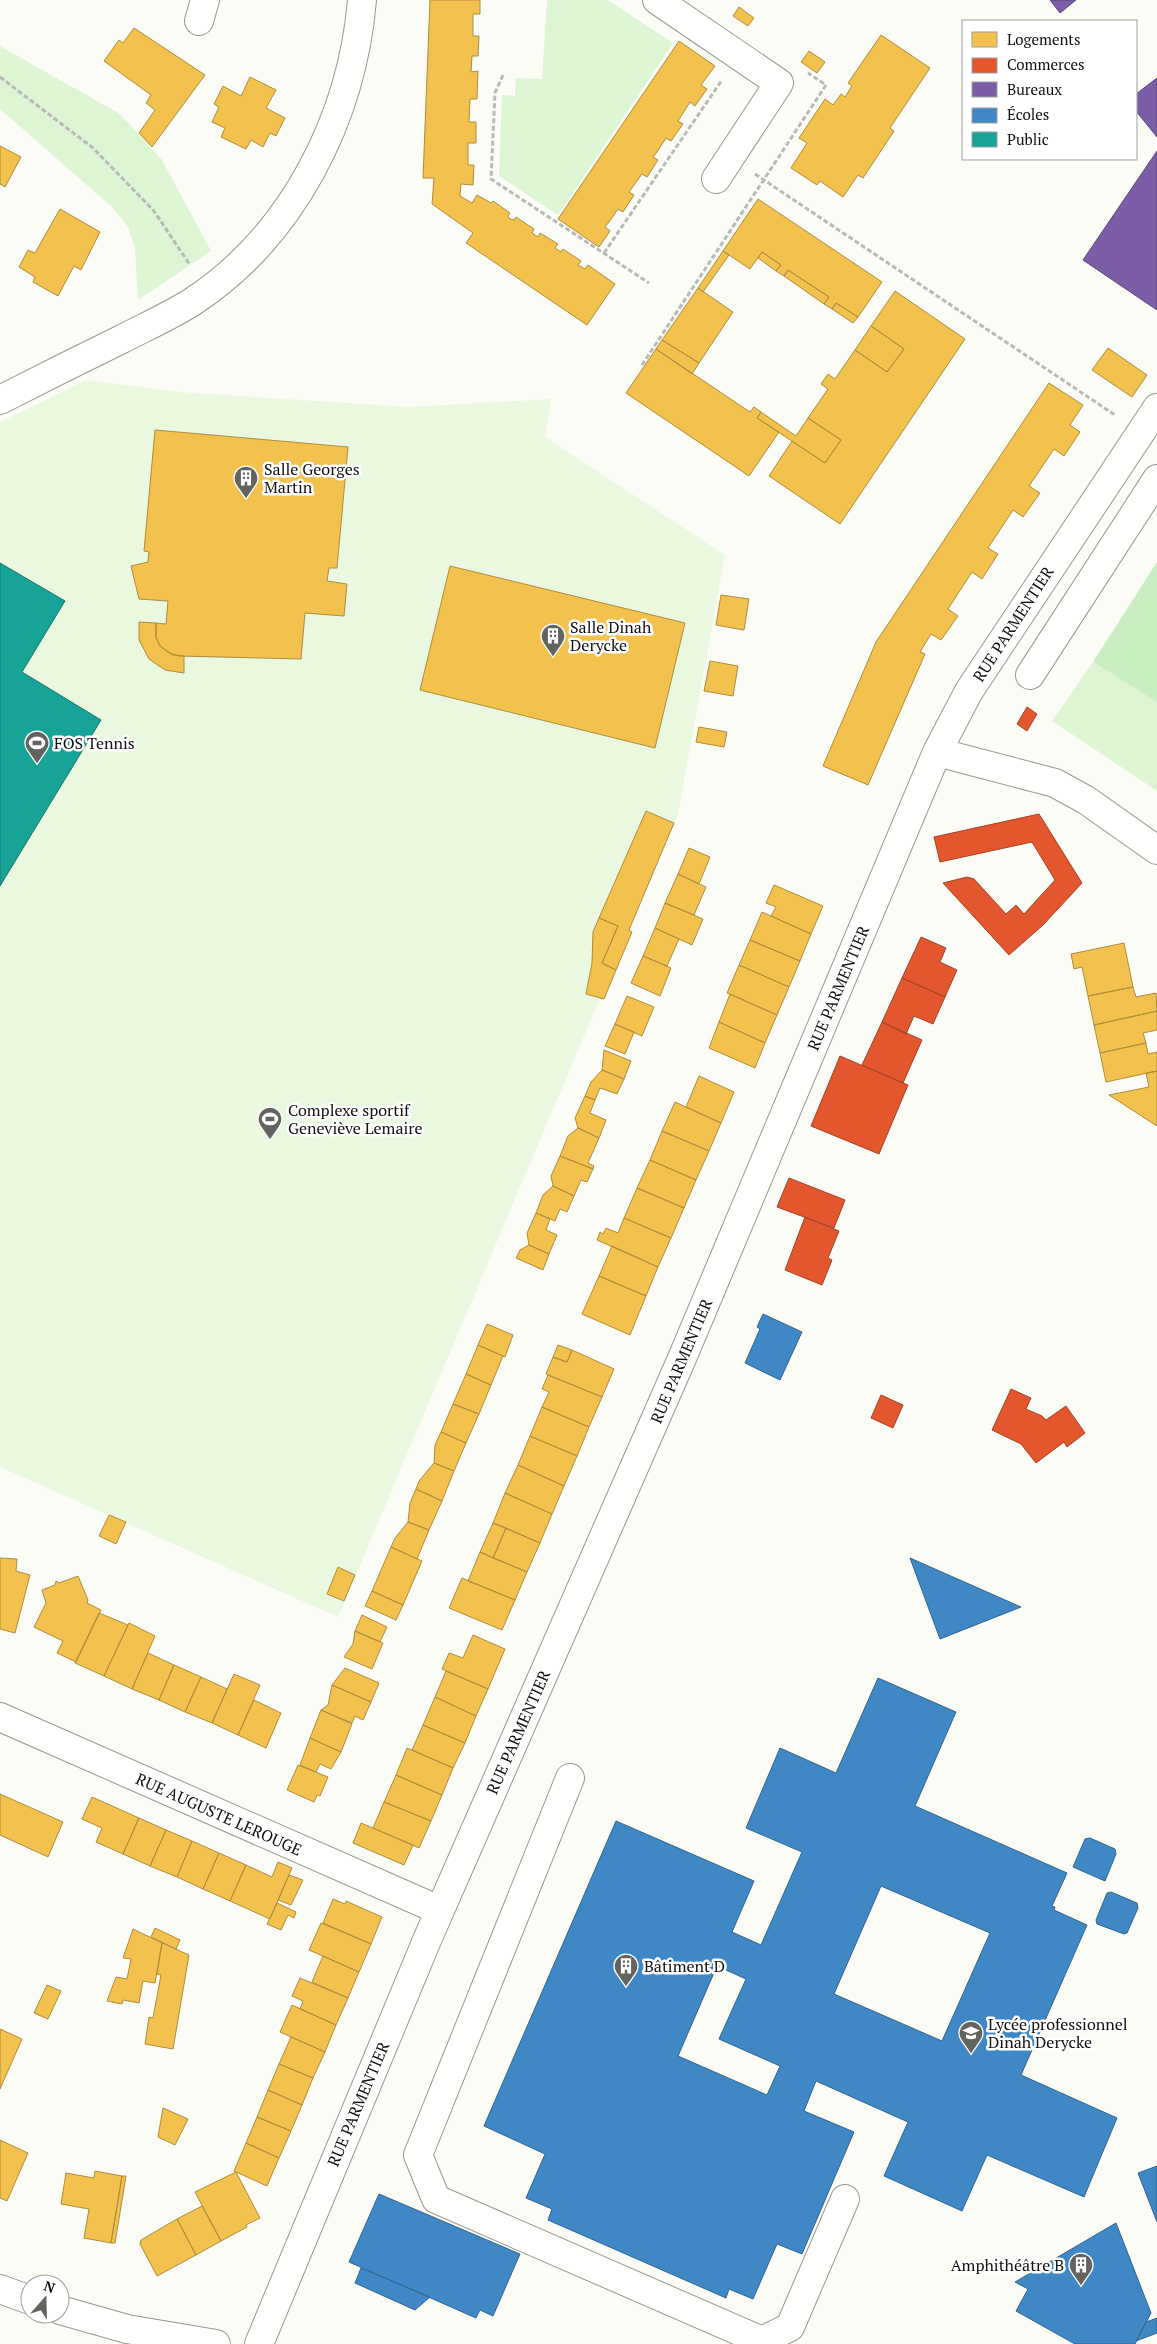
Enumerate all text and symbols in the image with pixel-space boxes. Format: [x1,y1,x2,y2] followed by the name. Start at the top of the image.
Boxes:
[962,20,1137,160] legend
[1007,29,1080,49] text: Logements
[1007,54,1085,74] text: Commerces
[1007,79,1062,99] text: Bureaux
[1007,104,1049,124] text: Écoles
[1007,129,1049,149] text: Public
[264,458,360,498] place label: Salle Georges Martin
[233,465,259,499] building icon: Salle Georges Martin
[967,561,1059,686] street label: RUE PARMENTIER
[570,616,652,656] place label: Salle Dinah Derycke
[540,623,566,657] building icon: Salle Dinah Derycke
[24,730,50,764] sports icon: FOS Tennis
[54,732,135,754] place label: FOS Tennis
[802,921,875,1054] street label: RUE PARMENTIER
[288,1099,423,1139] place label: Complexe sportif Geneviève Lemaire
[257,1106,283,1140] sports icon: Complexe sportif Geneviève Lemaire
[645,1294,718,1427] street label: RUE PARMENTIER
[481,1666,556,1797] street label: RUE PARMENTIER
[132,1767,306,1861] street label: RUE AUGUSTE LEROUGE
[613,1953,639,1987] building icon: Bâtiment D
[644,1955,725,1977] place label: Bâtiment D
[988,2013,1128,2053] place label: Lycée professionnel Dinah Derycke
[958,2020,984,2054] school or university icon: Lycée professionnel Dinah Derycke
[322,2037,395,2170] street label: RUE PARMENTIER
[1068,2252,1094,2286] building icon: Amphithéâtre B
[951,2254,1064,2276] place label: Amphithéâtre B
[20,2274,70,2324] north arrow
[41,2276,58,2297] text: N

